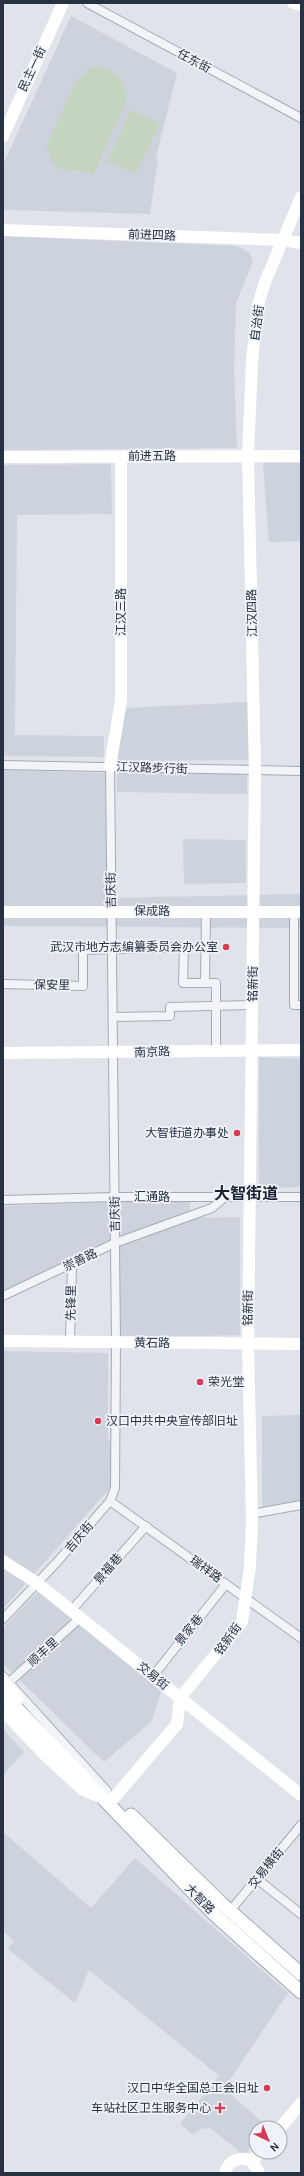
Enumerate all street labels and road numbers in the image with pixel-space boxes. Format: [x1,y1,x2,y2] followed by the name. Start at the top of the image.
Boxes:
[16,44,48,94] street label: 民主一街
[175,46,213,76] street label: 任东街
[128,227,176,243] street label: 前进四路
[248,304,266,342] street label: 自治街
[128,449,176,463] street label: 前进五路
[114,588,128,636] street label: 江汉三路
[245,589,259,637] street label: 江汉四路
[116,760,188,776] street label: 江汉路步行街
[104,872,118,908] street label: 吉庆街
[134,904,170,918] street label: 保成路
[246,966,260,1002] street label: 铭新街
[34,978,70,992] street label: 保安里
[134,1044,170,1060] street label: 南京路
[134,1190,170,1204] street label: 汇通路
[108,1196,122,1232] street label: 吉庆街
[61,1246,99,1274] street label: 崇善路
[64,1285,78,1321] street label: 先锋里
[241,1290,255,1326] street label: 铭新街
[134,1336,170,1350] street label: 黄石路
[62,1519,96,1555] street label: 吉庆街
[91,1551,125,1587] street label: 景福巷
[187,1553,225,1585] street label: 瑞祥路
[172,1612,206,1648] street label: 景家巷
[212,1620,244,1658] street label: 铭新街
[25,1635,61,1669] street label: 顺丰里
[135,1659,171,1693] street label: 交易街
[245,1845,287,1891] street label: 交易横街
[182,1881,218,1917] street label: 大智路

